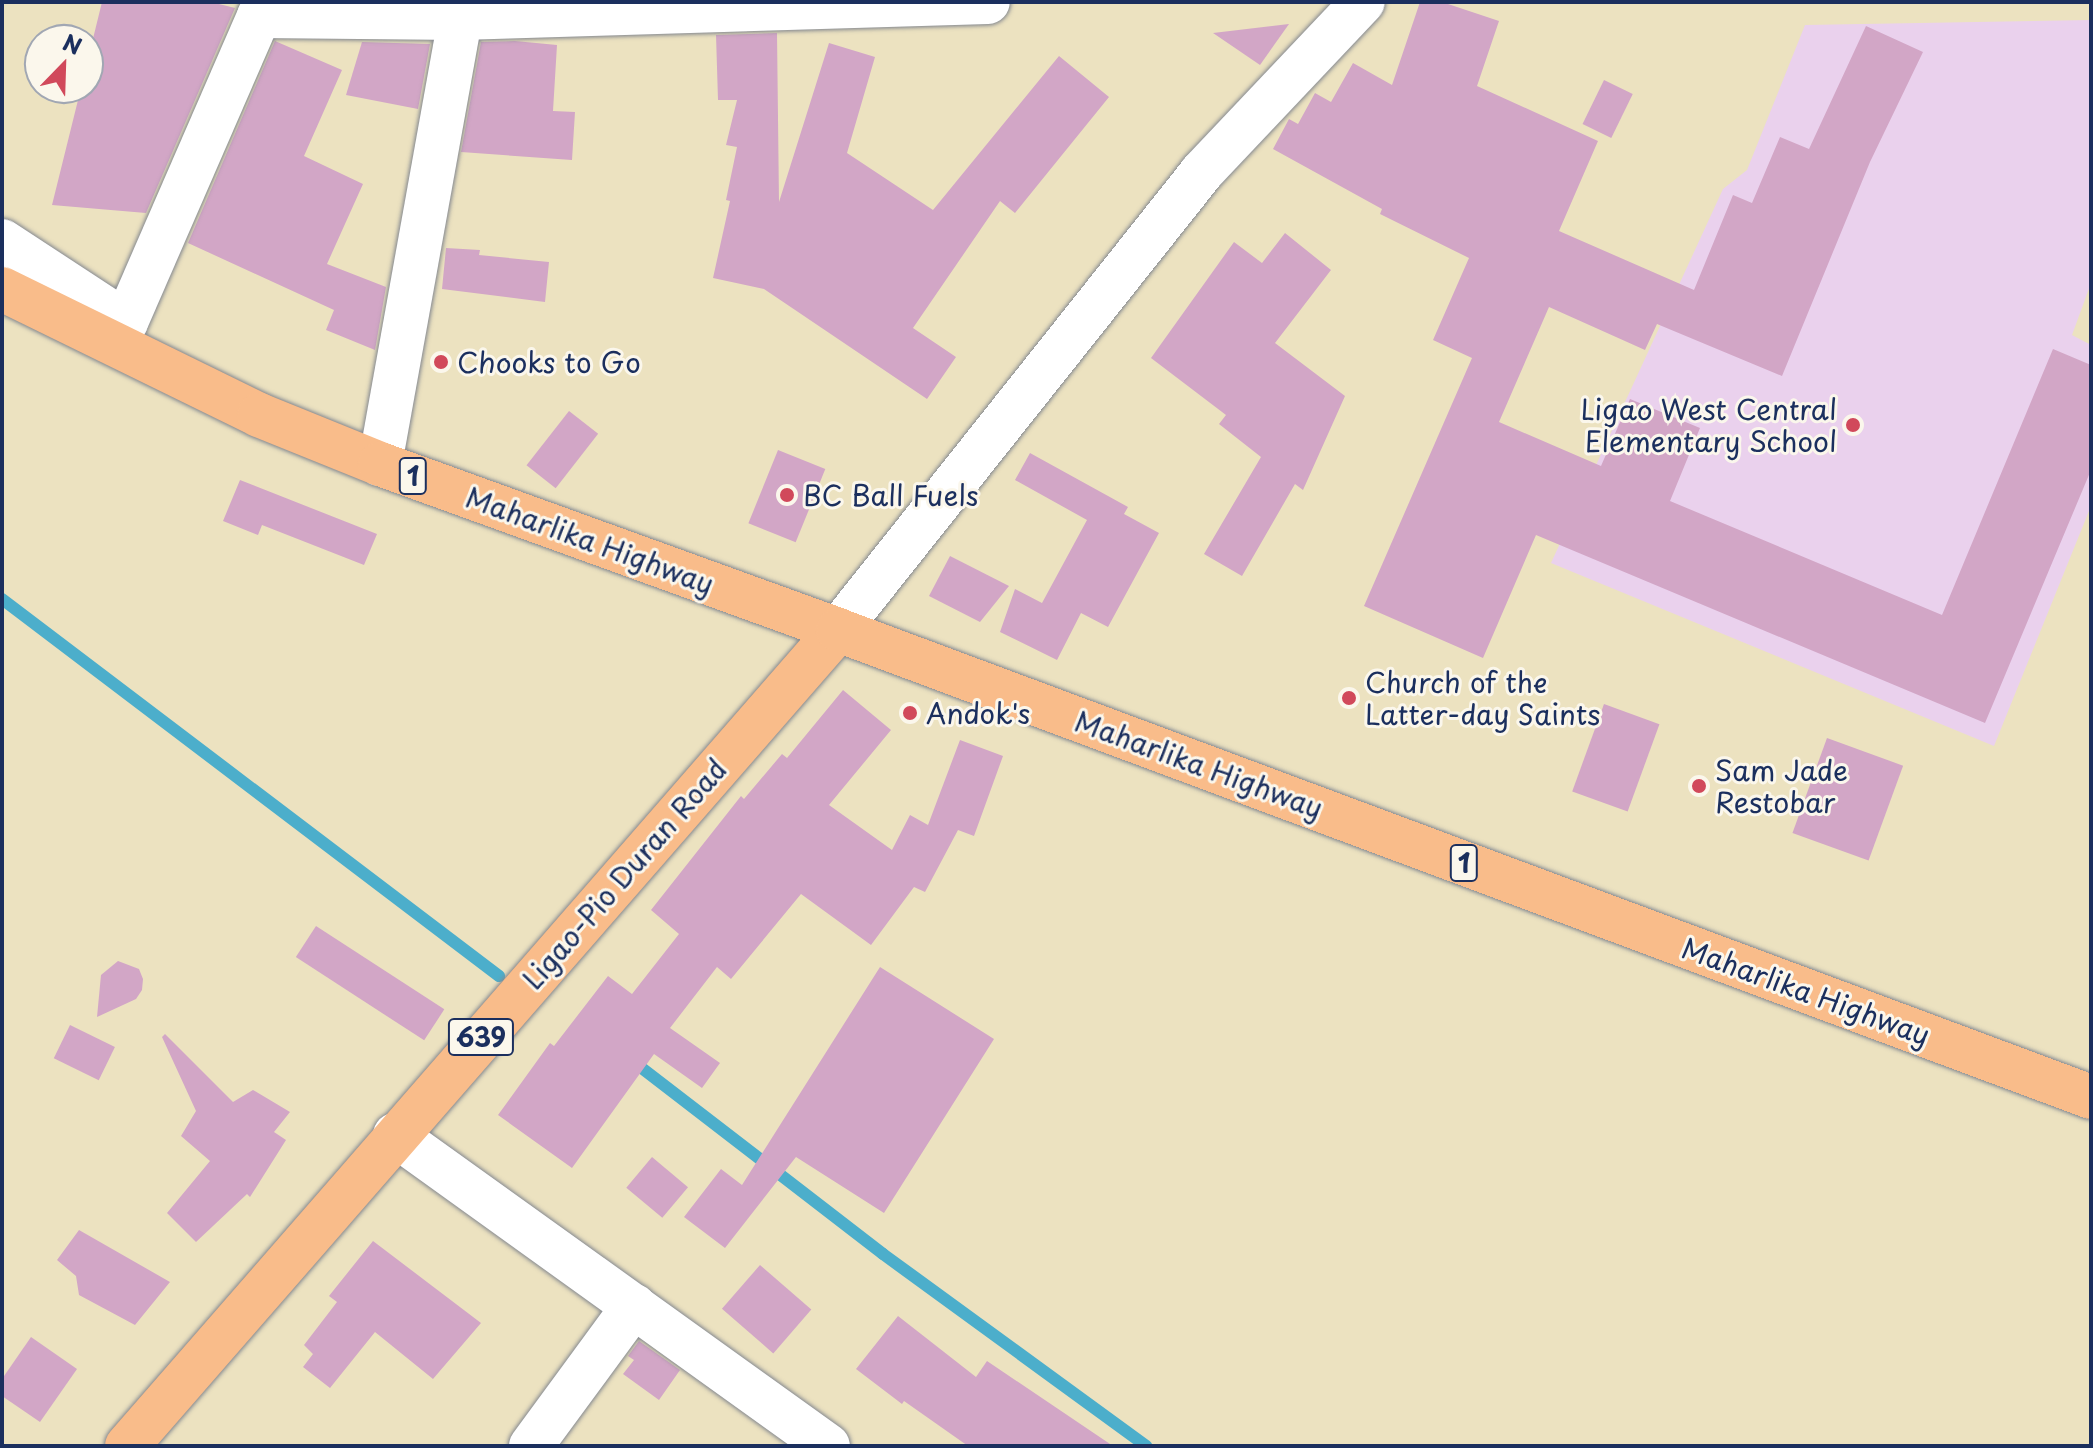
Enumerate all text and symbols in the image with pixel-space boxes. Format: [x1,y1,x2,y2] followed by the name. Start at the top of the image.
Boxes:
[24,24,104,104] north arrow
[58,25,87,62] text: N
[457,345,641,379] place label: Chooks to Go
[432,353,450,371] marker: Chooks to Go
[1580,392,1837,458] place label: Ligao West Central Elementary School
[1844,416,1862,434] marker: Ligao West Central Elementary School
[397,454,429,498] road number: 1
[803,478,981,512] place label: BC Ball Fuels
[460,479,720,601] street label: Maharlika Highway
[778,486,796,504] marker: BC Ball Fuels
[1365,665,1602,731] place label: Church of the Latter-day Saints
[1340,689,1358,707] marker: Church of the Latter-day Saints
[926,696,1030,730] place label: Andok's
[1069,703,1329,825] street label: Maharlika Highway
[901,704,919,722] marker: Andok's
[514,751,734,997] street label: Ligao-Pio Duran Road
[1715,753,1846,819] place label: Sam Jade Restobar
[1690,777,1708,795] marker: Sam Jade Restobar
[1448,841,1480,885] road number: 1
[1676,930,1936,1052] street label: Maharlika Highway
[447,1015,515,1059] road number: 639

